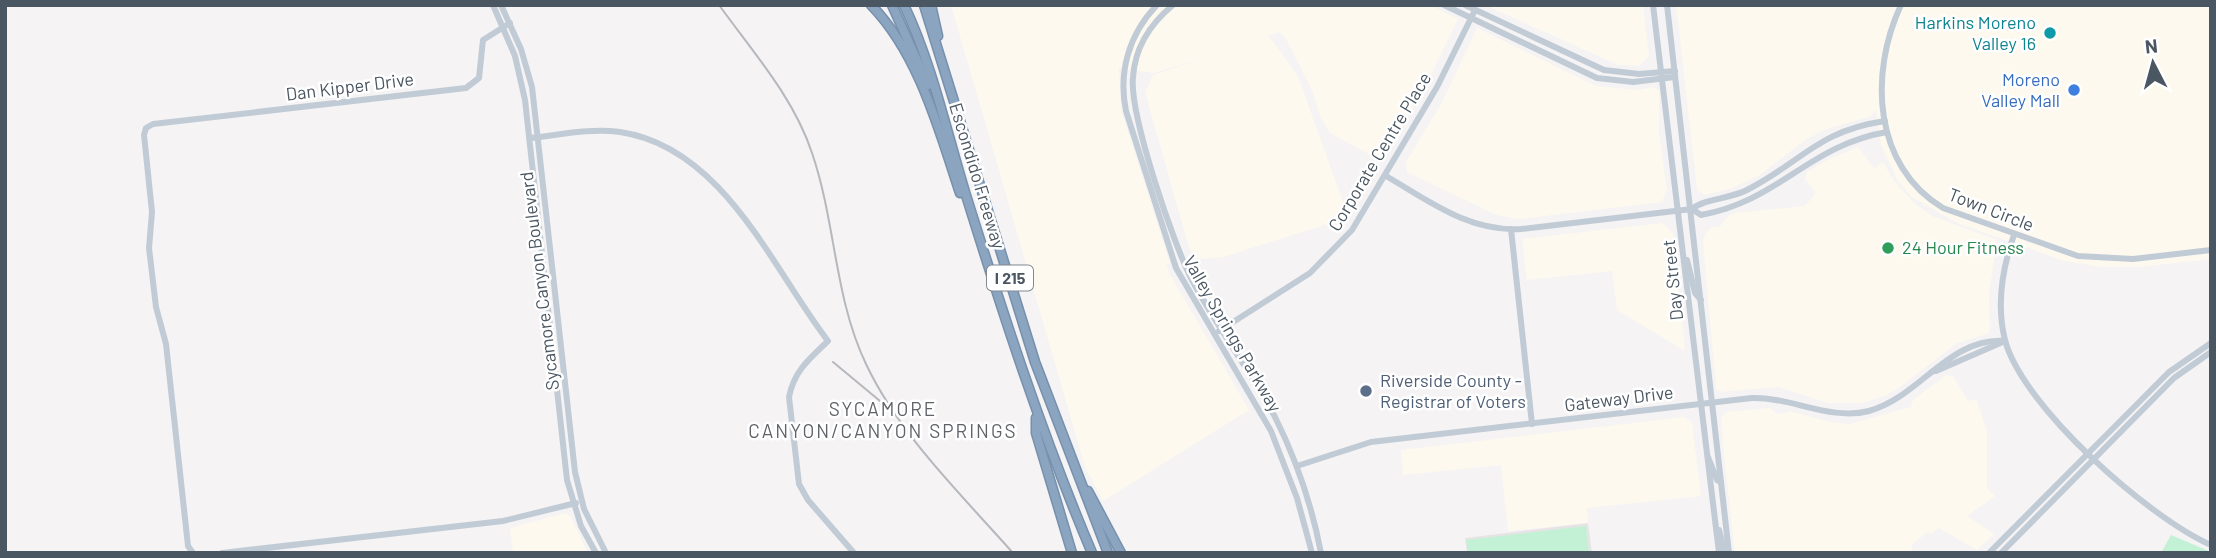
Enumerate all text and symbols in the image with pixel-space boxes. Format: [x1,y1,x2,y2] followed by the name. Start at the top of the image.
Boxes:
[1915,11,2036,54] place label: Harkins Moreno Valley 16
[2042,25,2058,41] marker: Harkins Moreno Valley 16
[2118,28,2188,98] north arrow
[2144,33,2159,58] text: N
[285,67,415,105] street label: Dan Kipper Drive
[1323,68,1435,235] street label: Corporate Centre Place
[1981,68,2060,111] place label: Moreno Valley Mall
[2066,82,2082,98] marker: Moreno Valley Mall
[945,100,1011,251] street label: Escondido Freeway
[515,171,563,392] street label: Sycamore Canyon Boulevard
[1946,183,2037,235] street label: Town Circle
[1902,236,2024,258] place label: 24 Hour Fitness
[1657,239,1687,322] street label: Day Street
[1880,240,1896,256] marker: 24 Hour Fitness
[1179,251,1287,416] street label: Valley Springs Parkway
[987,266,1033,290] road number: I 215
[1380,369,1526,412] place label: Riverside County - Registrar of Voters
[1563,380,1675,416] street label: Gateway Drive
[1358,383,1374,399] marker: Riverside County - Registrar of Voters
[748,397,1018,442] district label: SYCAMORE CANYON/CANYON SPRINGS

